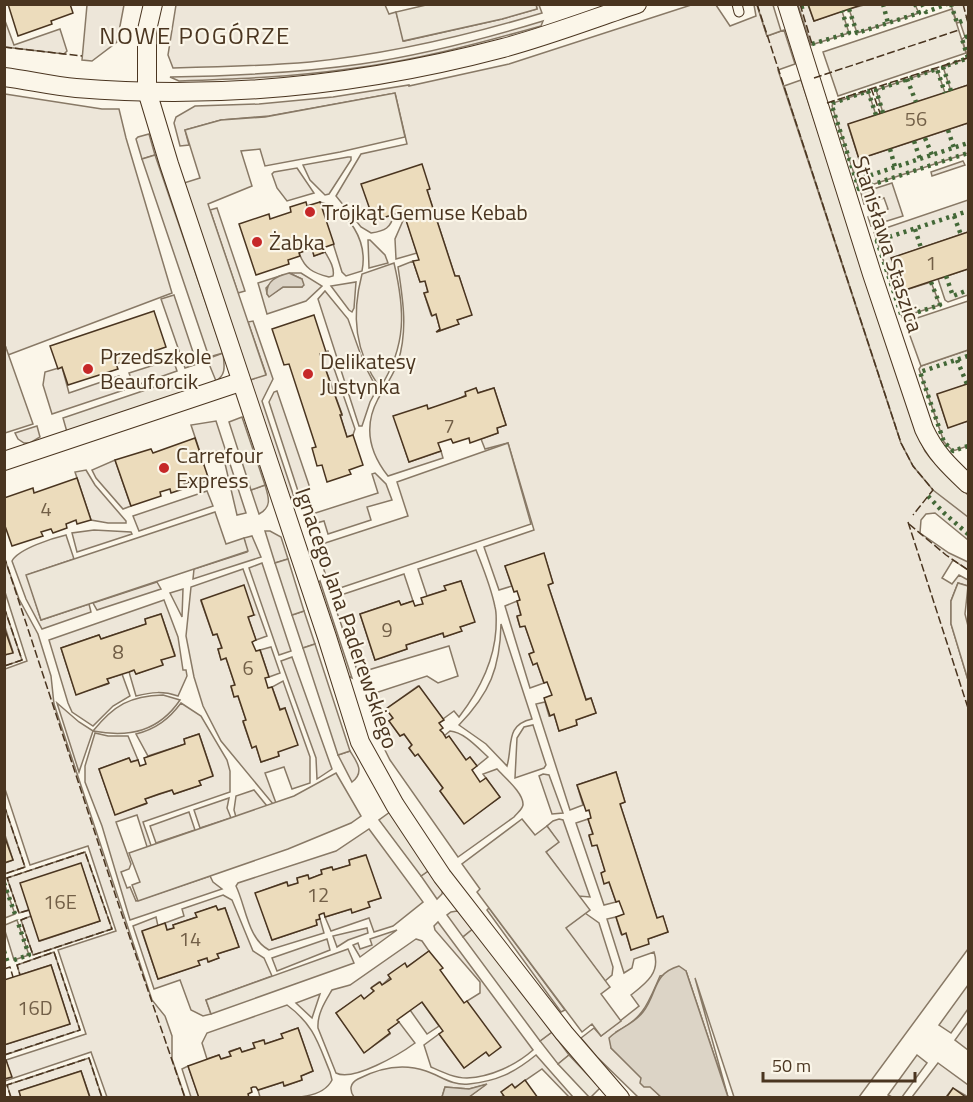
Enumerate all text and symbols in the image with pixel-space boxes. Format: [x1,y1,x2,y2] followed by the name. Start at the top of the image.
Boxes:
[99,17,291,53] district label: NOWE POGÓRZE
[905,103,927,134] house number: 56
[843,151,933,337] street label: Stanisława Staszica
[322,195,528,229] place label: Trójkąt Gemuse Kebab
[303,205,317,219] marker: Trójkąt Gemuse Kebab
[269,225,325,259] place label: Żabka
[250,235,264,249] marker: Żabka
[925,247,937,278] house number: 1
[100,339,212,398] place label: Przedszkole Beauforcik
[320,344,417,403] place label: Delikatesy Justynka
[81,362,95,376] marker: Przedszkole Beauforcik
[301,367,315,381] marker: Delikatesy Justynka
[443,410,455,441] house number: 7
[176,438,263,497] place label: Carrefour Express
[157,461,171,475] marker: Carrefour Express
[286,483,408,753] street label: Ignacego Jana Paderewskiego
[40,493,52,524] house number: 4
[381,614,393,645] house number: 9
[112,636,124,667] house number: 8
[242,652,254,683] house number: 6
[307,879,329,910] house number: 12
[43,886,77,917] house number: 16E
[179,923,201,954] house number: 14
[17,992,53,1023] house number: 16D
[763,1045,914,1083] scale bar
[772,1052,811,1079] text: 50 m

